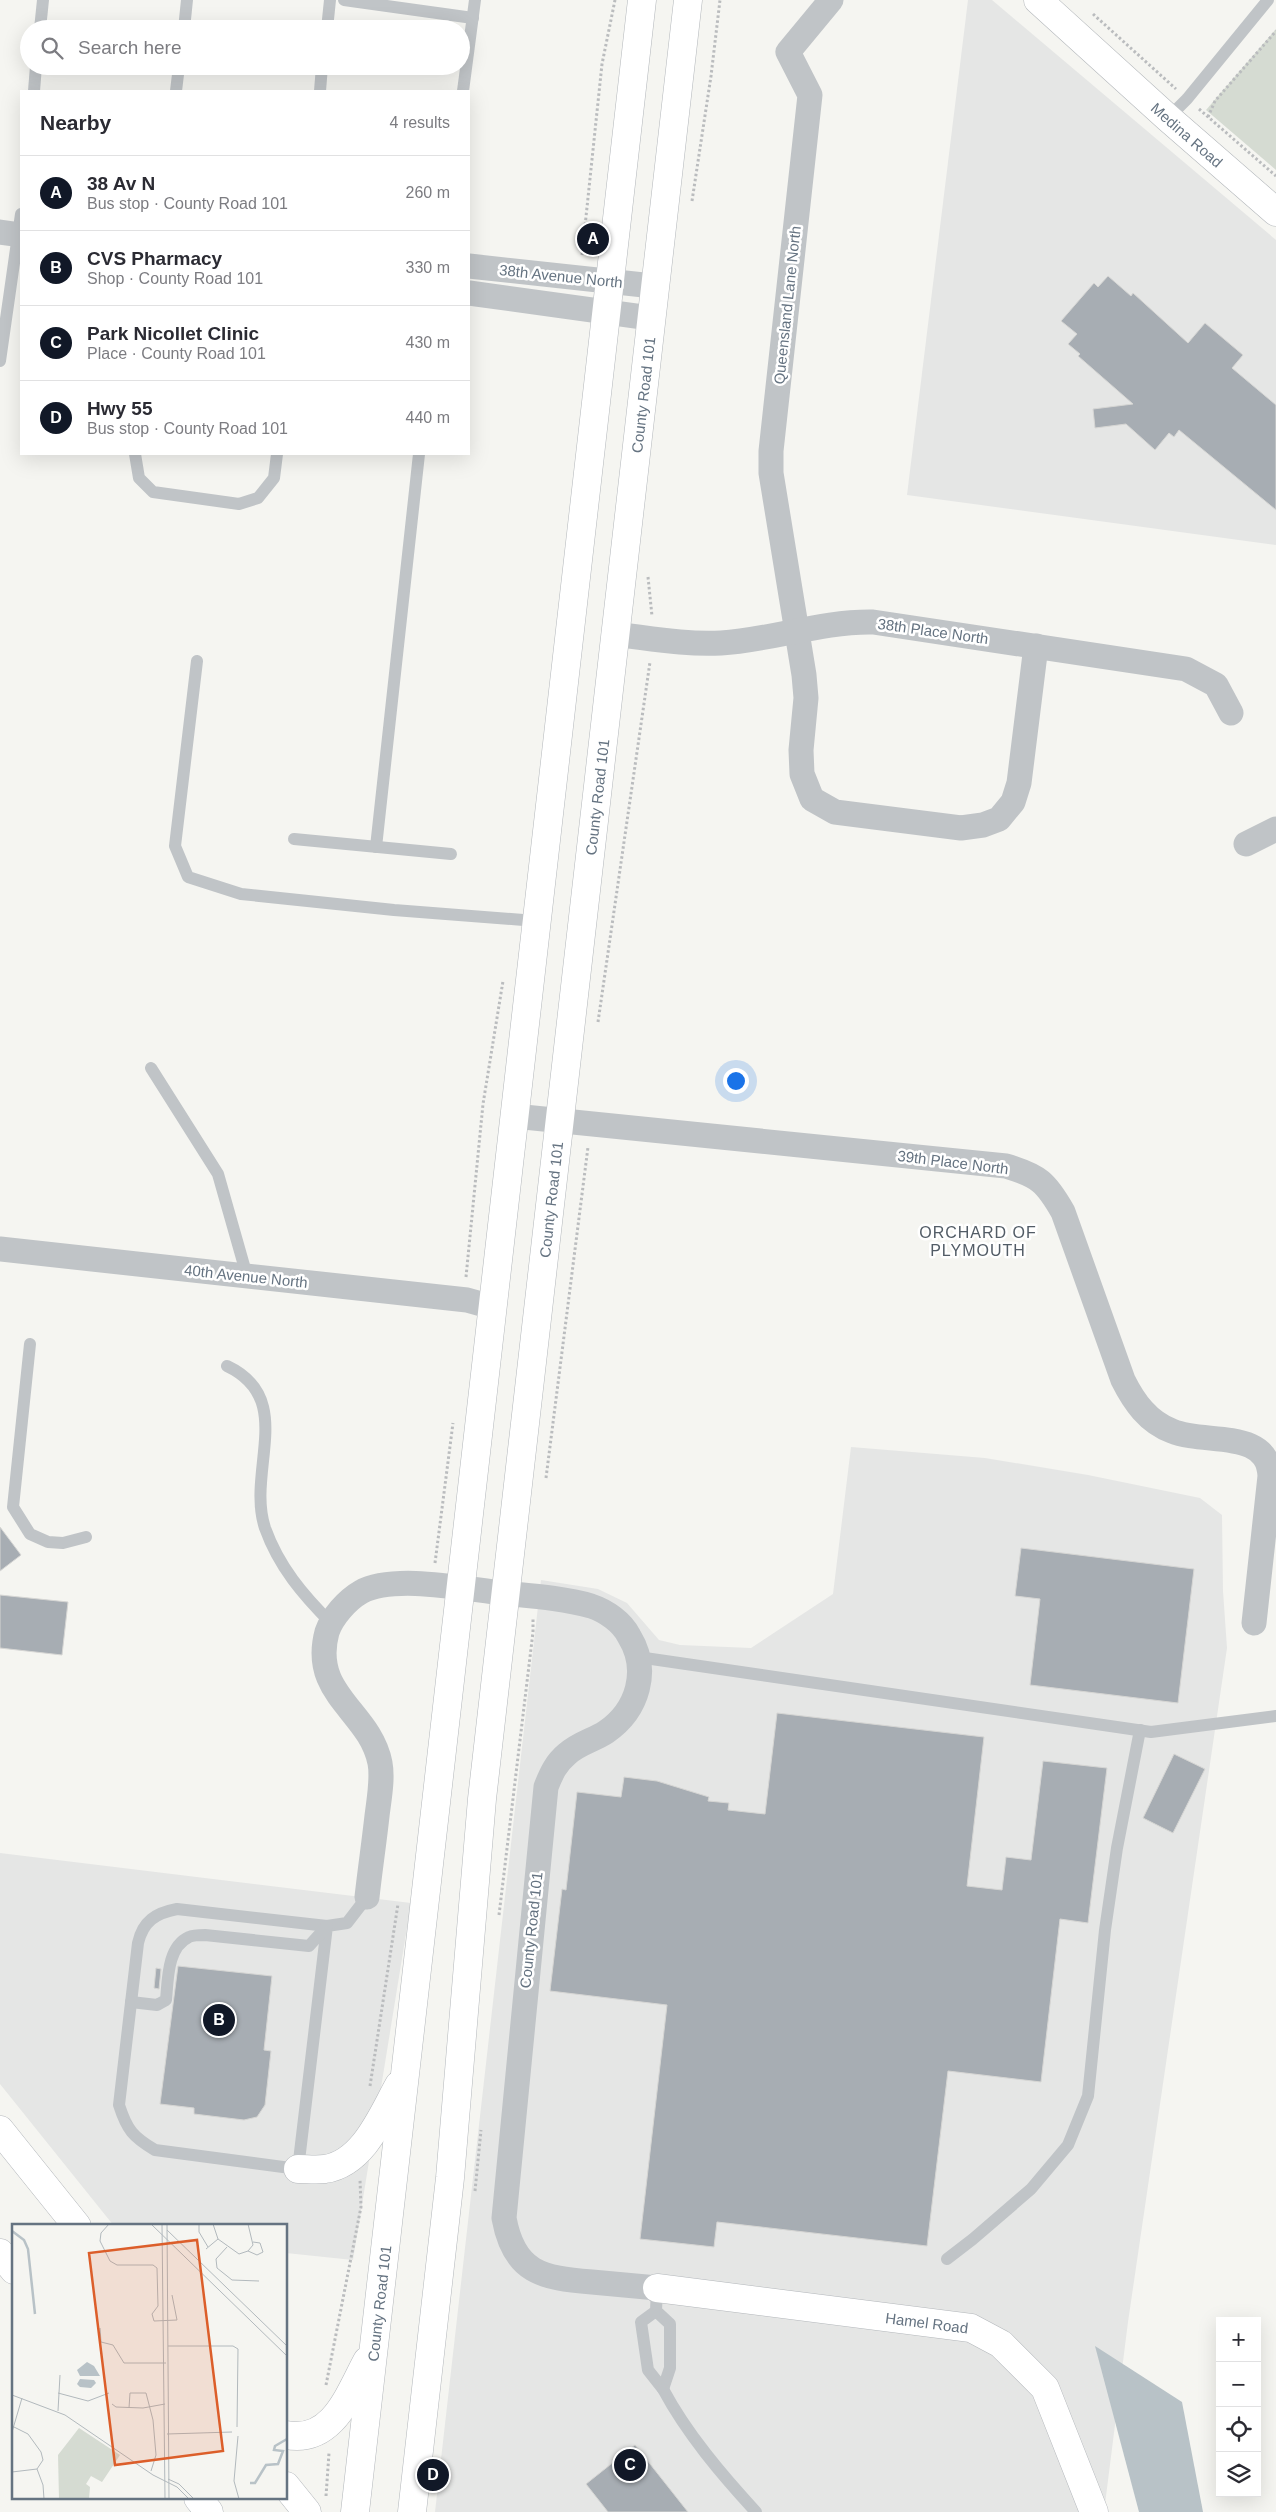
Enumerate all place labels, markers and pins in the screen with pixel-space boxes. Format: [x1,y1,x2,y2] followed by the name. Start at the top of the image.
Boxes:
[577,220,609,258] pin: A
[203,2001,235,2039] pin: B
[614,2446,646,2484] pin: C
[417,2456,449,2494] pin: D

